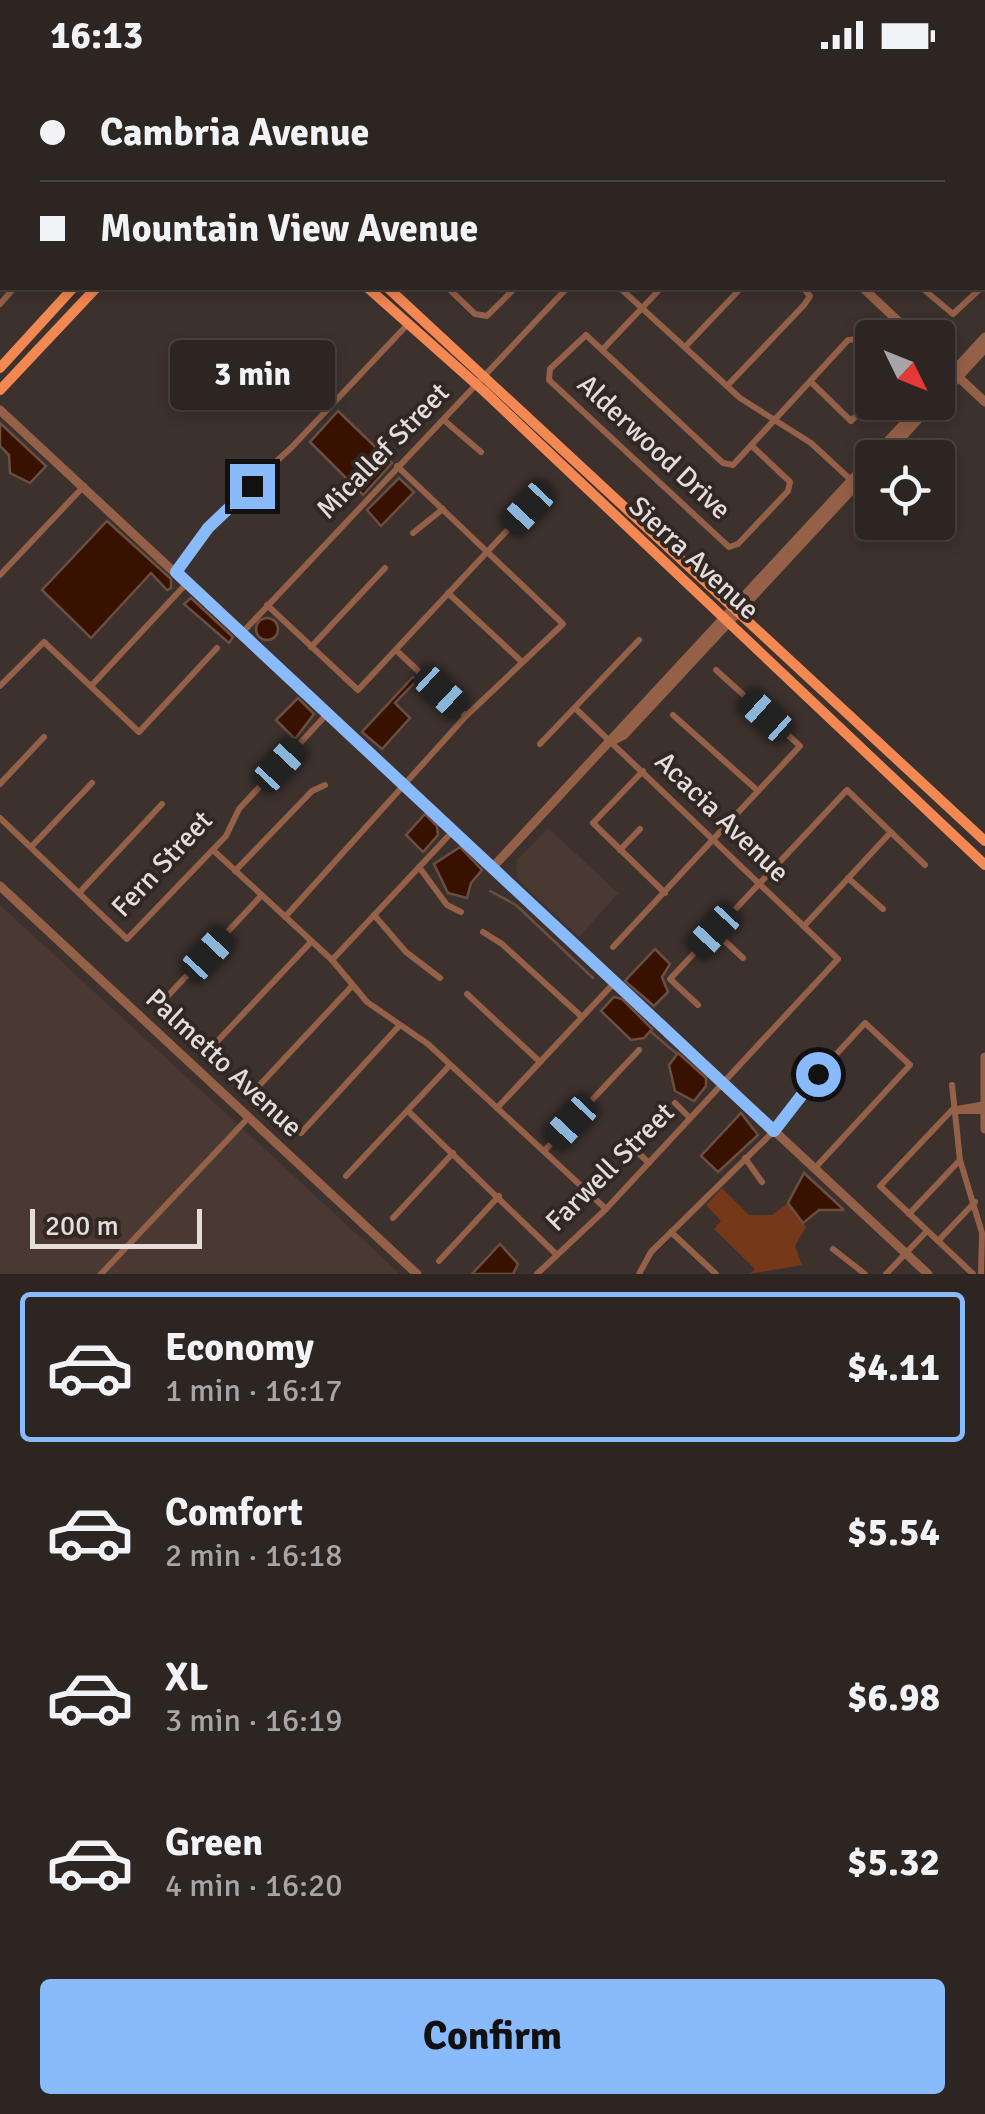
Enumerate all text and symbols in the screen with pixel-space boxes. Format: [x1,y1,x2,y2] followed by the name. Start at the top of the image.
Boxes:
[50,12,143,59] text: 16:13
[100,109,369,156] text: Cambria Avenue
[100,205,478,252] text: Mountain View Avenue
[855,320,955,420] north arrow
[855,320,955,540] map controls
[170,341,334,411] callout: 3 min
[214,355,291,394] text: 3 min
[570,367,738,527] street label: Alderwood Drive
[310,376,456,526] street label: Micallef Street
[855,440,955,540] button: locate
[230,464,275,509] route end
[497,476,559,540] car
[622,489,766,627] street label: Sierra Avenue
[409,661,473,723] car
[734,685,798,747] car
[249,733,311,797] car
[648,745,796,889] street label: Acacia Avenue
[104,804,220,924] street label: Fern Street
[683,899,745,963] car
[177,922,239,986] car
[139,982,309,1144] street label: Palmetto Avenue
[796,1052,841,1097] route start
[540,1090,602,1154] car
[539,1095,682,1238] street label: Farwell Street
[30,1204,202,1248] scale bar
[45,1209,119,1243] text: 200 m
[45,1322,135,1412] icon: car
[165,1324,314,1371] text: Economy
[847,1344,940,1391] text: $4.11
[165,1371,343,1410] text: 1 min · 16:17
[45,1487,135,1577] icon: car
[165,1489,303,1536] text: Comfort
[847,1509,940,1556] text: $5.54
[165,1536,343,1575] text: 2 min · 16:18
[45,1652,135,1742] icon: car
[165,1654,208,1701] text: XL
[847,1674,940,1721] text: $6.98
[165,1701,343,1740] text: 3 min · 16:19
[45,1817,135,1907] icon: car
[165,1819,263,1866] text: Green
[847,1839,940,1886] text: $5.32
[165,1866,343,1905] text: 4 min · 16:20
[40,1979,945,2094] button: Confirm

